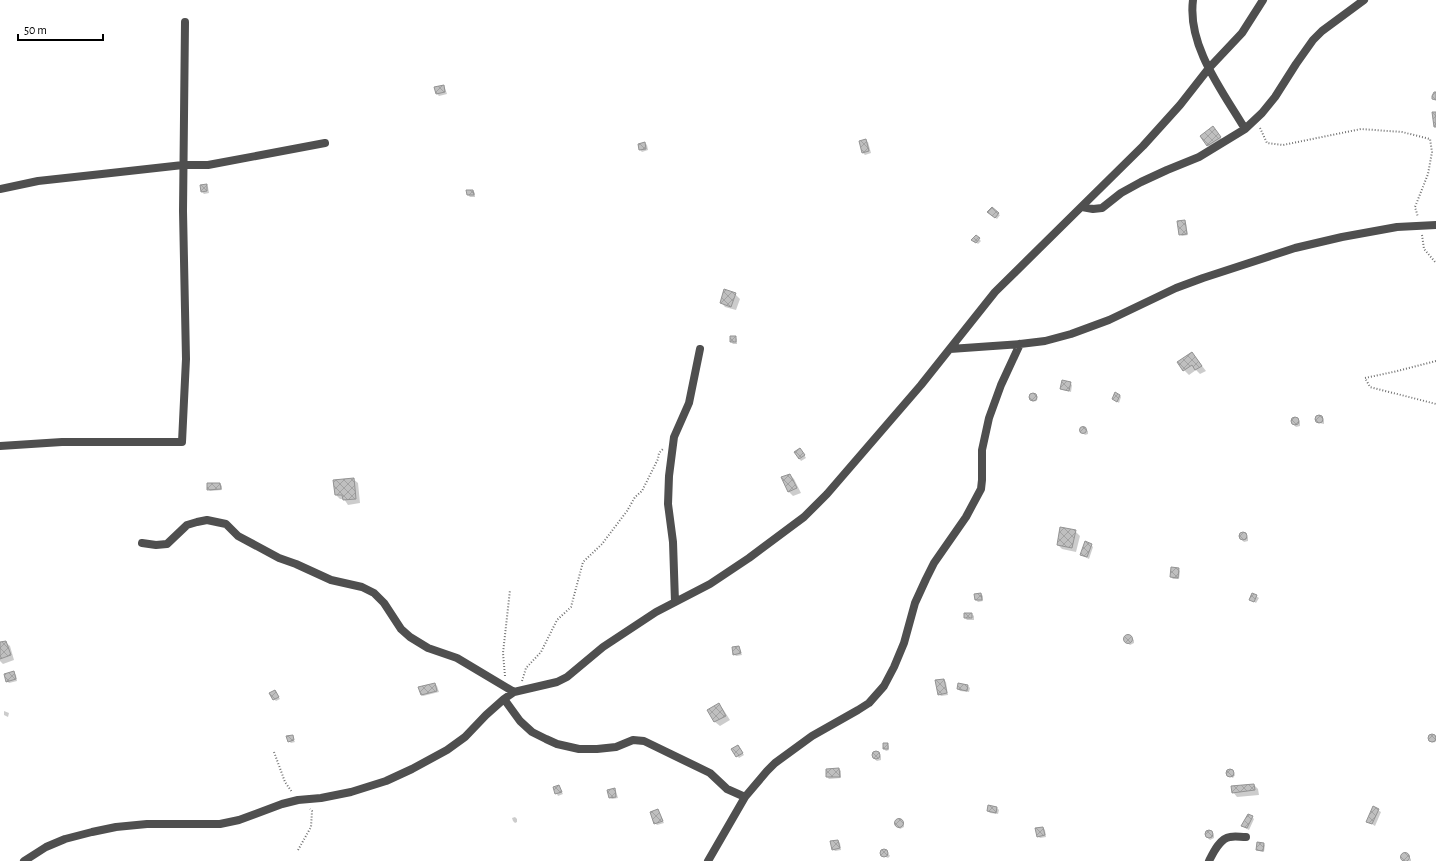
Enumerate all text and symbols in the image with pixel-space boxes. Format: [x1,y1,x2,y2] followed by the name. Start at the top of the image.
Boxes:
[18,16,103,42] scale bar
[24,24,47,36] text: 50 m

